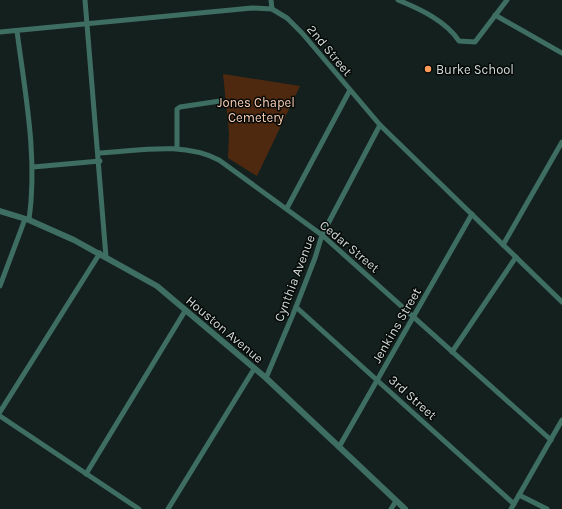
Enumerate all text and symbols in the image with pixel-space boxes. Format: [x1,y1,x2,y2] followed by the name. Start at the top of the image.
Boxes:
[304,22,355,79] street label: 2nd Street
[436,62,514,77] place label: Burke School
[423,64,433,74] marker: Burke School
[217,95,295,125] park label: Jones Chapel Cemetery
[317,217,383,276] street label: Cedar Street
[271,232,318,324] street label: Cynthia Avenue
[369,285,424,366] street label: Jenkins Street
[183,293,267,366] street label: Houston Avenue
[386,372,440,423] street label: 3rd Street

